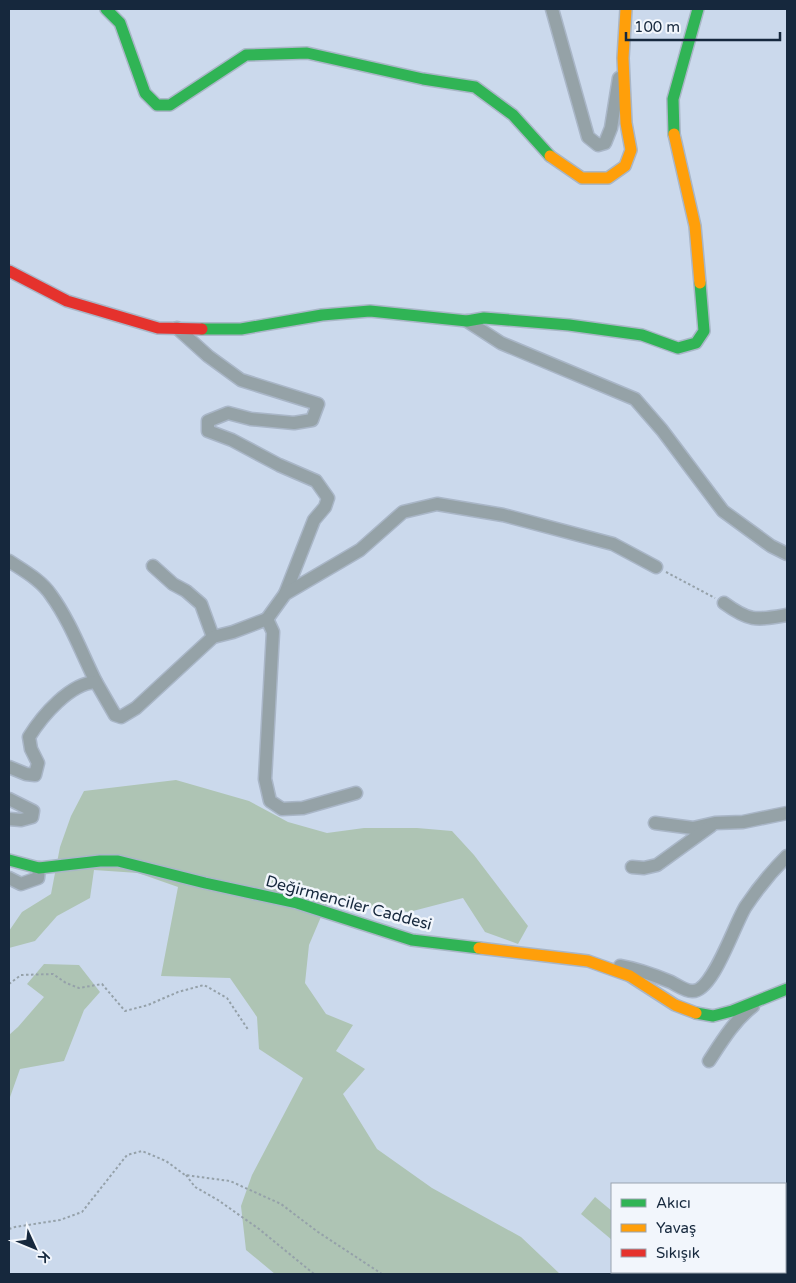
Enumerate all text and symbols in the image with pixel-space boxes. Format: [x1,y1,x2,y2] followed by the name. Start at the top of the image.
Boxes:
[626,10,780,42] scale bar
[634,18,680,36] text: 100 m
[263,871,434,935] street label: Değirmenciler Caddesi
[611,1183,786,1273] legend
[656,1194,691,1212] text: Akıcı
[656,1219,696,1237] text: Yavaş
[10,1223,60,1273] north arrow
[656,1244,700,1262] text: Sıkışık
[34,1247,53,1266] text: K

